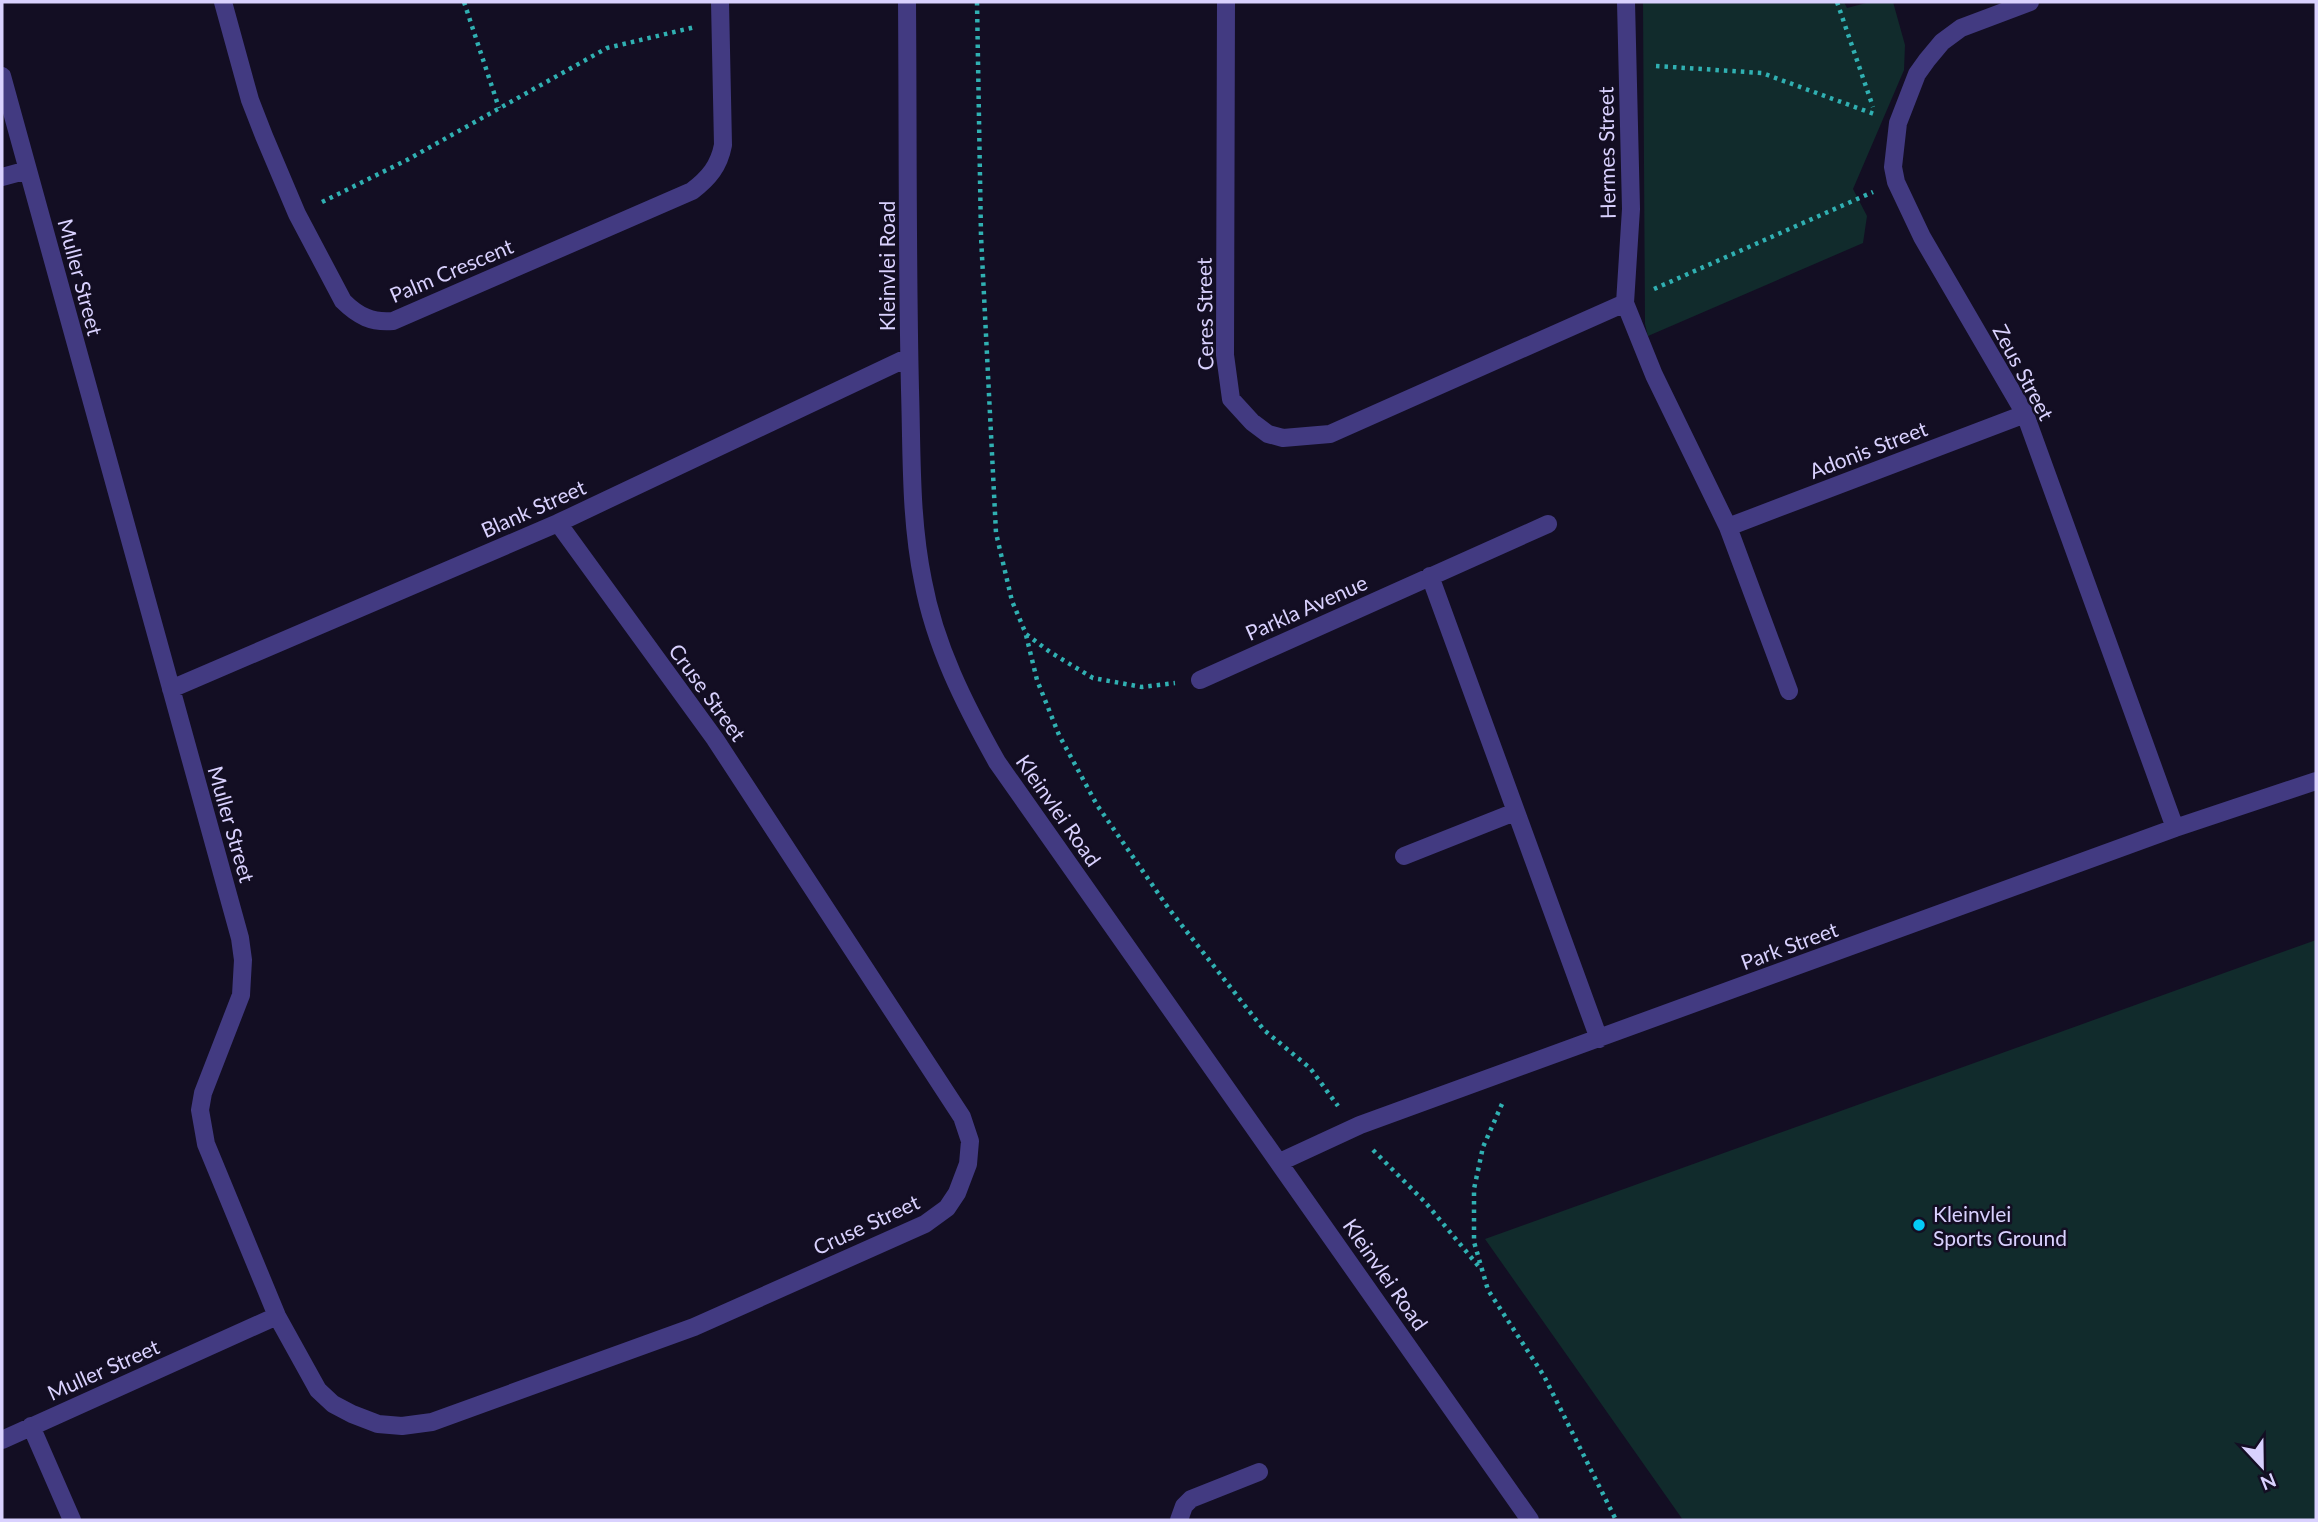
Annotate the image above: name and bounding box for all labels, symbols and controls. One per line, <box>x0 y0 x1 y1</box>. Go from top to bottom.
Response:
street label: Hermes Street <box>1592 86 1620 219</box>
street label: Kleinvlei Road <box>874 201 899 331</box>
street label: Muller Street <box>53 216 109 339</box>
street label: Palm Crescent <box>385 233 517 307</box>
street label: Ceres Street <box>1191 257 1217 371</box>
street label: Zeus Street <box>1988 320 2060 425</box>
street label: Adonis Street <box>1806 415 1931 483</box>
street label: Blank Street <box>477 474 590 542</box>
street label: Parkla Avenue <box>1241 569 1371 645</box>
street label: Cruse Street <box>664 638 752 746</box>
street label: Kleinvlei Road <box>1011 749 1107 871</box>
street label: Muller Street <box>203 763 261 886</box>
street label: Park Street <box>1737 916 1841 974</box>
street label: Cruse Street <box>809 1188 923 1259</box>
place label: Kleinvlei Sports Ground <box>1933 1201 2067 1250</box>
street label: Kleinvlei Road <box>1338 1213 1434 1335</box>
marker: Kleinvlei Sports Ground <box>1911 1217 1927 1233</box>
street label: Muller Street <box>43 1333 163 1405</box>
north arrow <box>2227 1431 2297 1501</box>
text: N <box>2257 1469 2280 1496</box>

